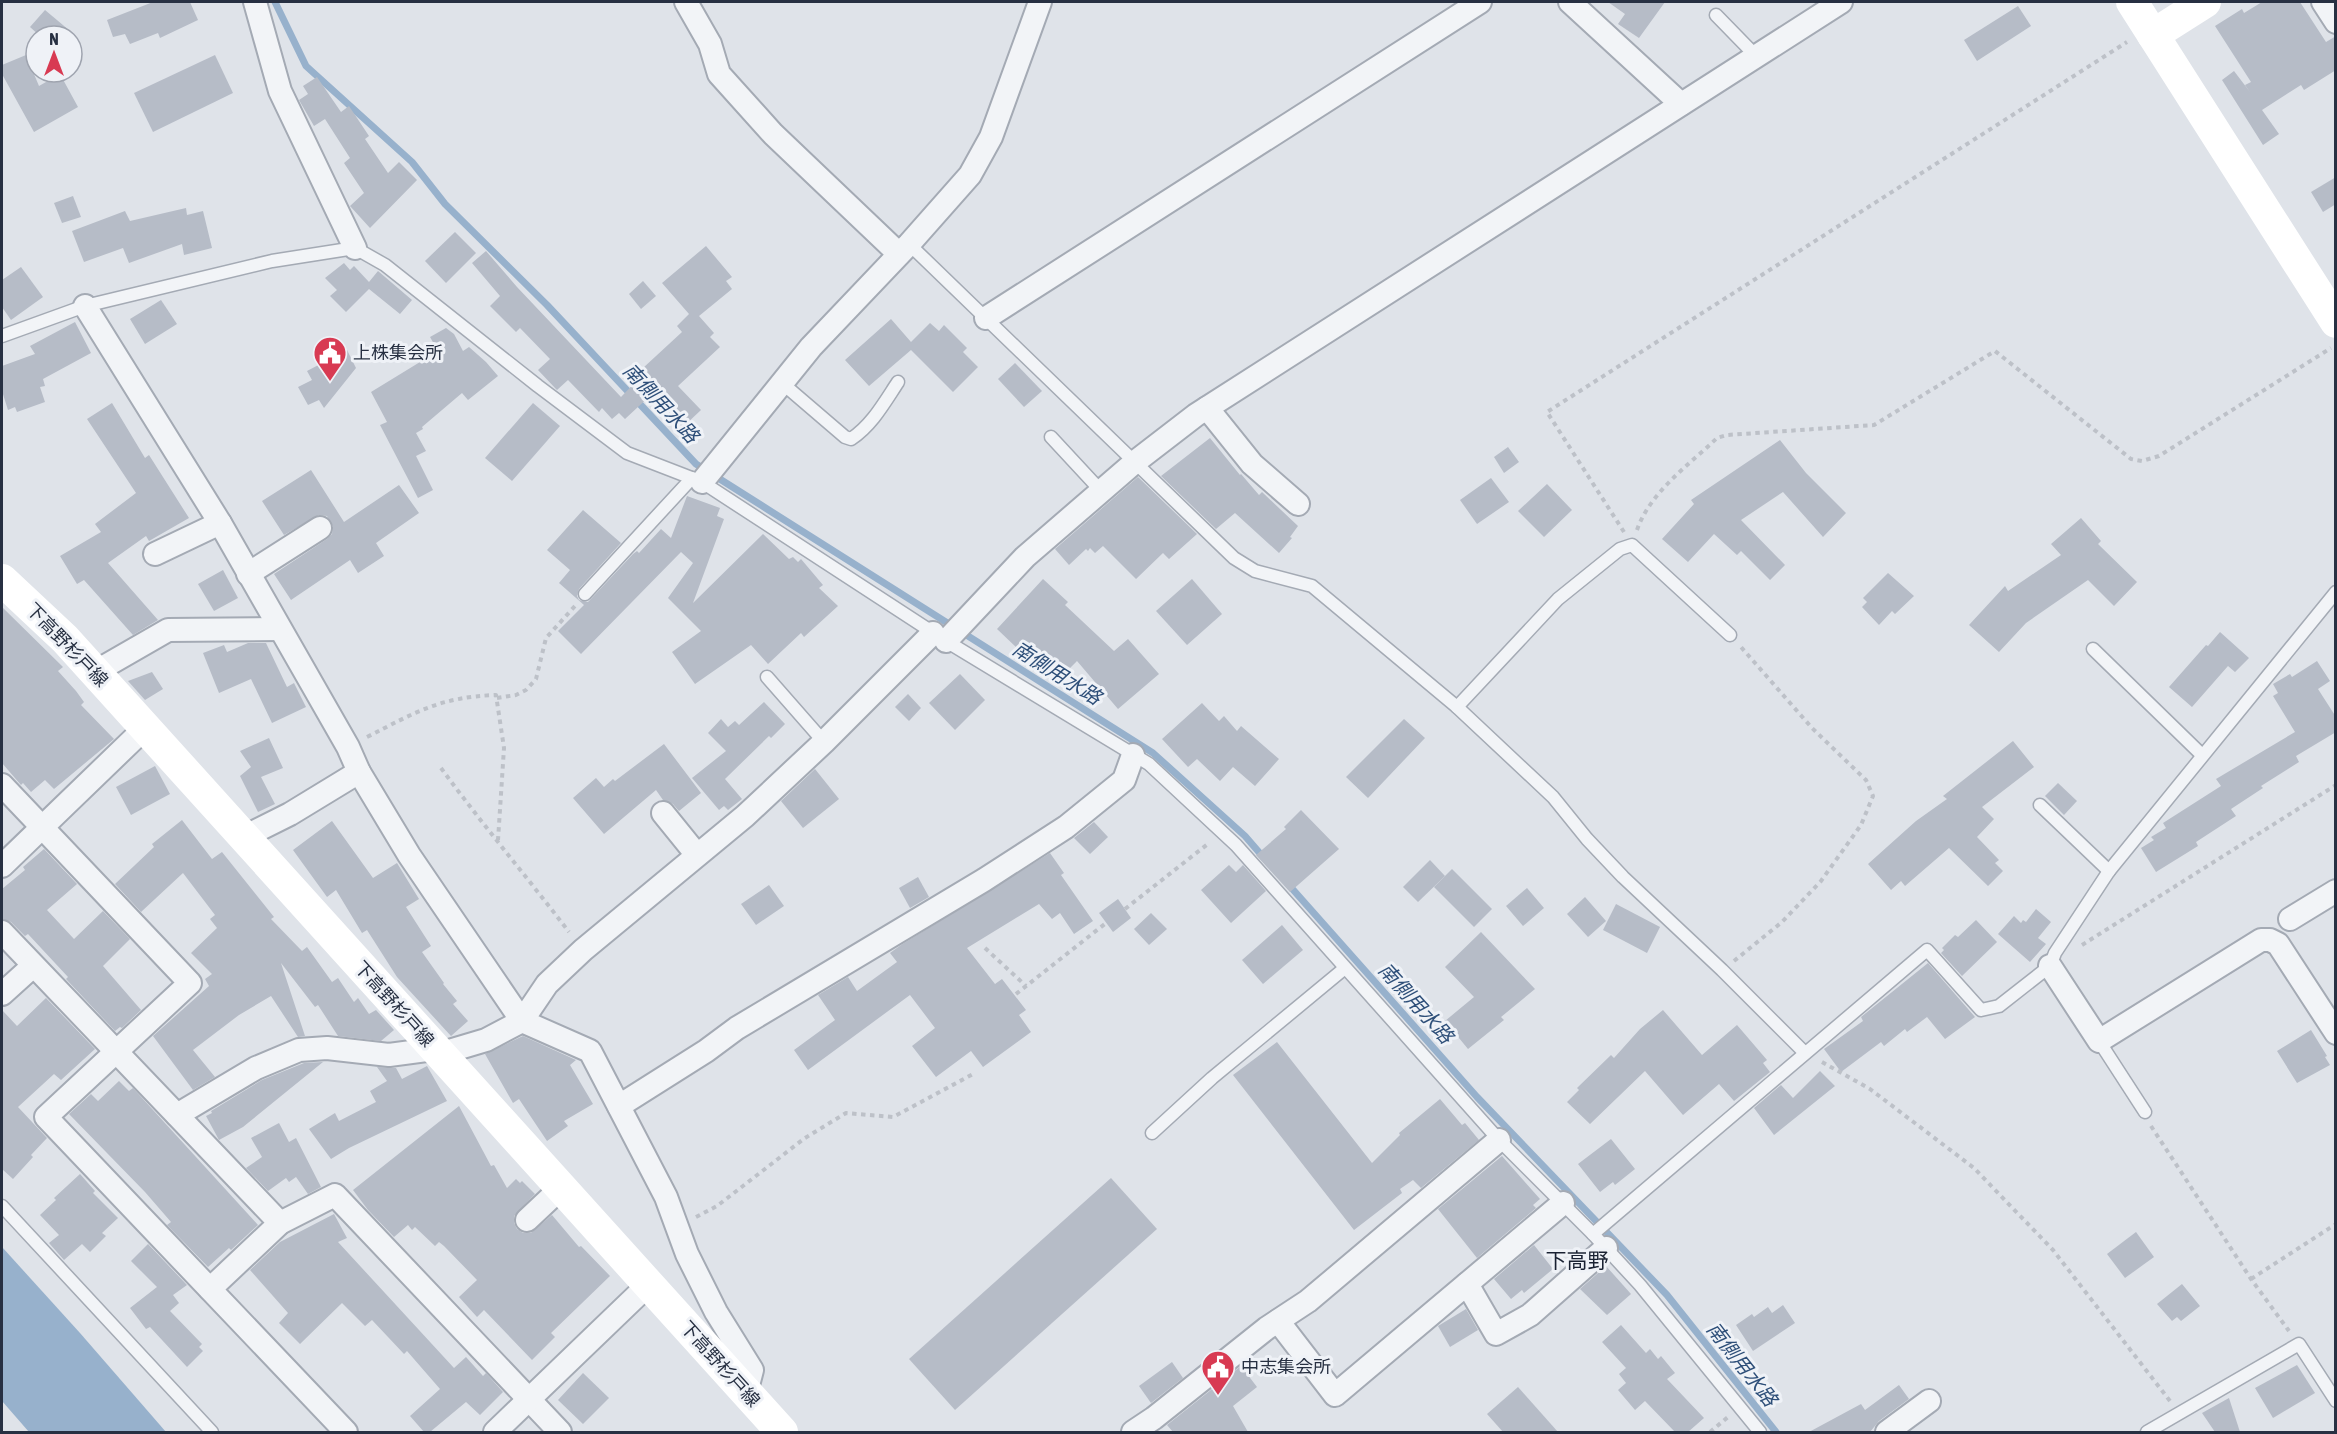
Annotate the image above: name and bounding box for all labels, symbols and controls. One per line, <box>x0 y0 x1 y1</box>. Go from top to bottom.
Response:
north arrow <box>24 24 84 84</box>
text: N <box>49 30 59 48</box>
public building icon: 上株集会所 <box>312 335 348 382</box>
place label: 上株集会所 <box>353 342 443 363</box>
water label: 南側用水路 <box>619 358 705 449</box>
street label: 下高野杉戸線 <box>22 599 112 691</box>
water label: 南側用水路 <box>1009 636 1107 710</box>
street label: 下高野杉戸線 <box>350 957 438 1051</box>
water label: 南側用水路 <box>1374 958 1460 1049</box>
district label: 下高野 <box>1546 1248 1609 1272</box>
street label: 下高野杉戸線 <box>676 1317 764 1411</box>
water label: 南側用水路 <box>1703 1317 1783 1412</box>
public building icon: 中志集会所 <box>1200 1349 1236 1396</box>
place label: 中志集会所 <box>1241 1356 1331 1377</box>

